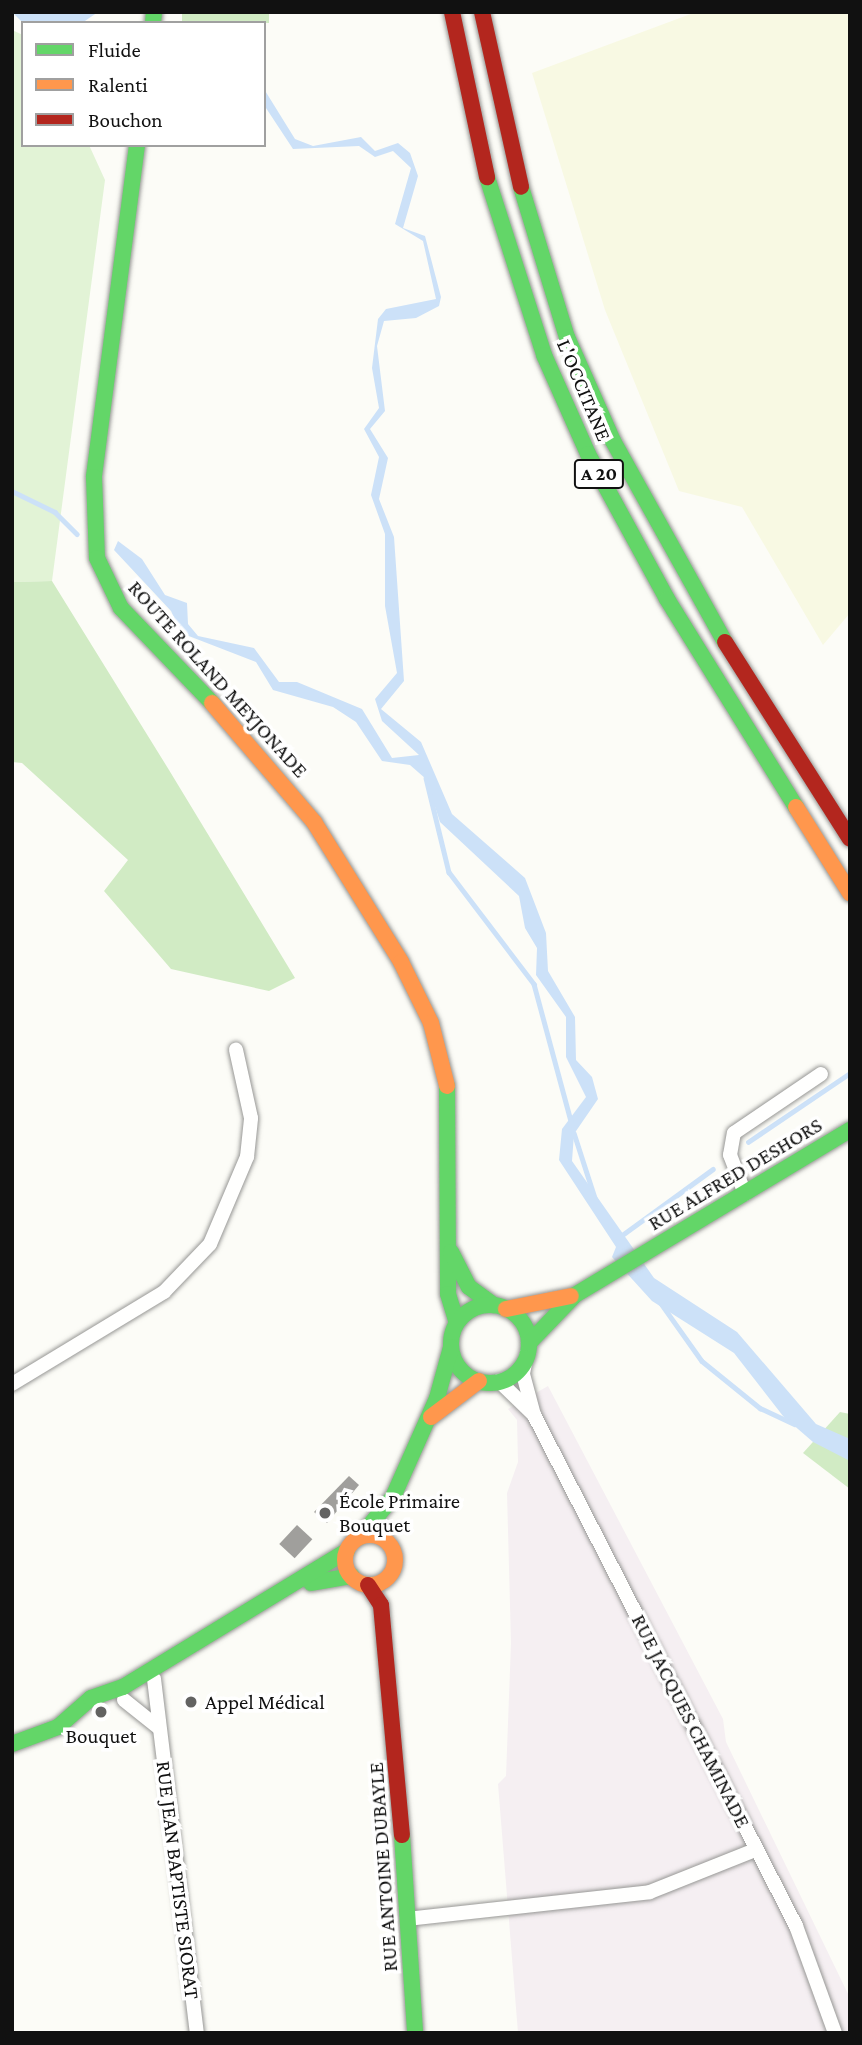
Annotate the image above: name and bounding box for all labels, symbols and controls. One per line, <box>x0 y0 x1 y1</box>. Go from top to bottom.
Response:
legend <box>21 21 266 147</box>
text: Fluide <box>88 38 141 62</box>
text: Ralenti <box>88 73 148 97</box>
text: Bouchon <box>88 108 163 132</box>
street label: L'OCCITANE <box>551 335 617 445</box>
road number: A 20 <box>573 458 625 489</box>
street label: ROUTE ROLAND MEYJONADE <box>123 575 313 783</box>
street label: RUE ALFRED DESHORS <box>644 1112 826 1236</box>
place label: École Primaire Bouquet <box>339 1488 460 1538</box>
marker: École Primaire Bouquet <box>317 1505 333 1521</box>
street label: RUE JACQUES CHAMINADE <box>626 1610 756 1832</box>
place label: Appel Médical <box>205 1689 325 1715</box>
marker: Appel Médical <box>183 1694 199 1710</box>
marker: Bouquet <box>93 1704 109 1720</box>
place label: Bouquet <box>65 1723 137 1749</box>
street label: RUE JEAN BAPTISTE SIORAT <box>151 1759 205 2001</box>
street label: RUE ANTOINE DUBAYLE <box>363 1761 403 1973</box>

